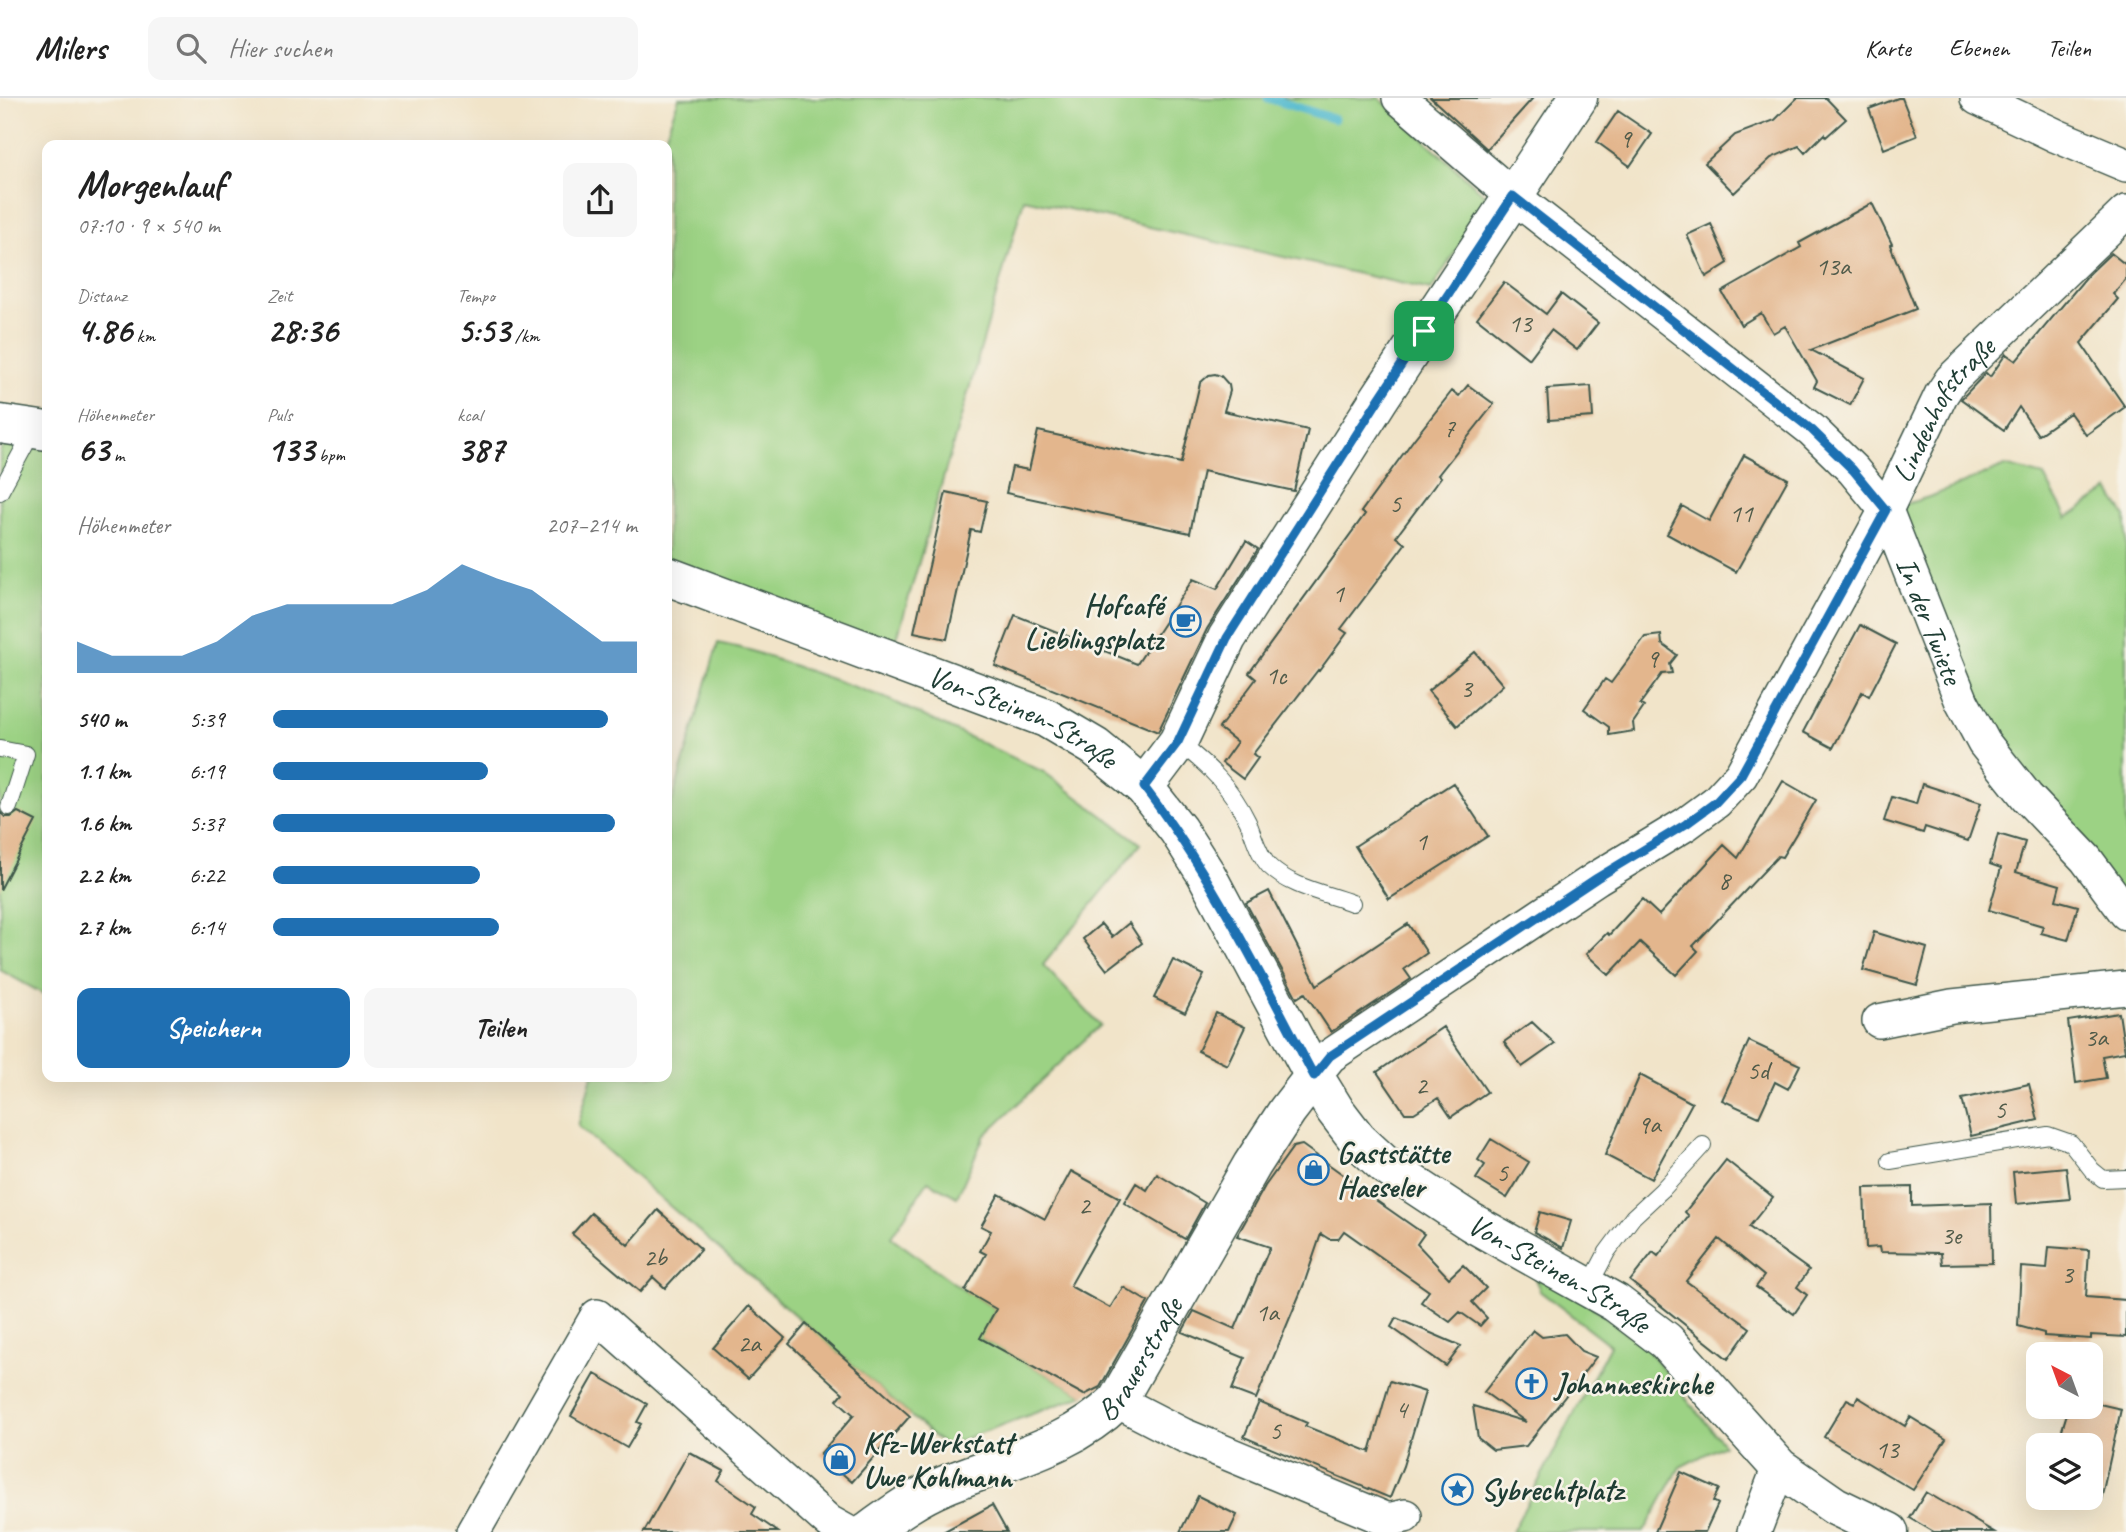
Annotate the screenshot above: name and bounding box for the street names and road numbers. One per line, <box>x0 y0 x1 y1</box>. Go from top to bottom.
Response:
street label: Lindenhofstraße <box>1883 327 2005 488</box>
street label: In der Twiete <box>1887 552 1973 692</box>
street label: Von-Steinen-Straße <box>923 657 1127 778</box>
street label: Von-Steinen-Straße <box>1461 1205 1660 1343</box>
street label: Brauerstraße <box>1089 1289 1192 1429</box>

